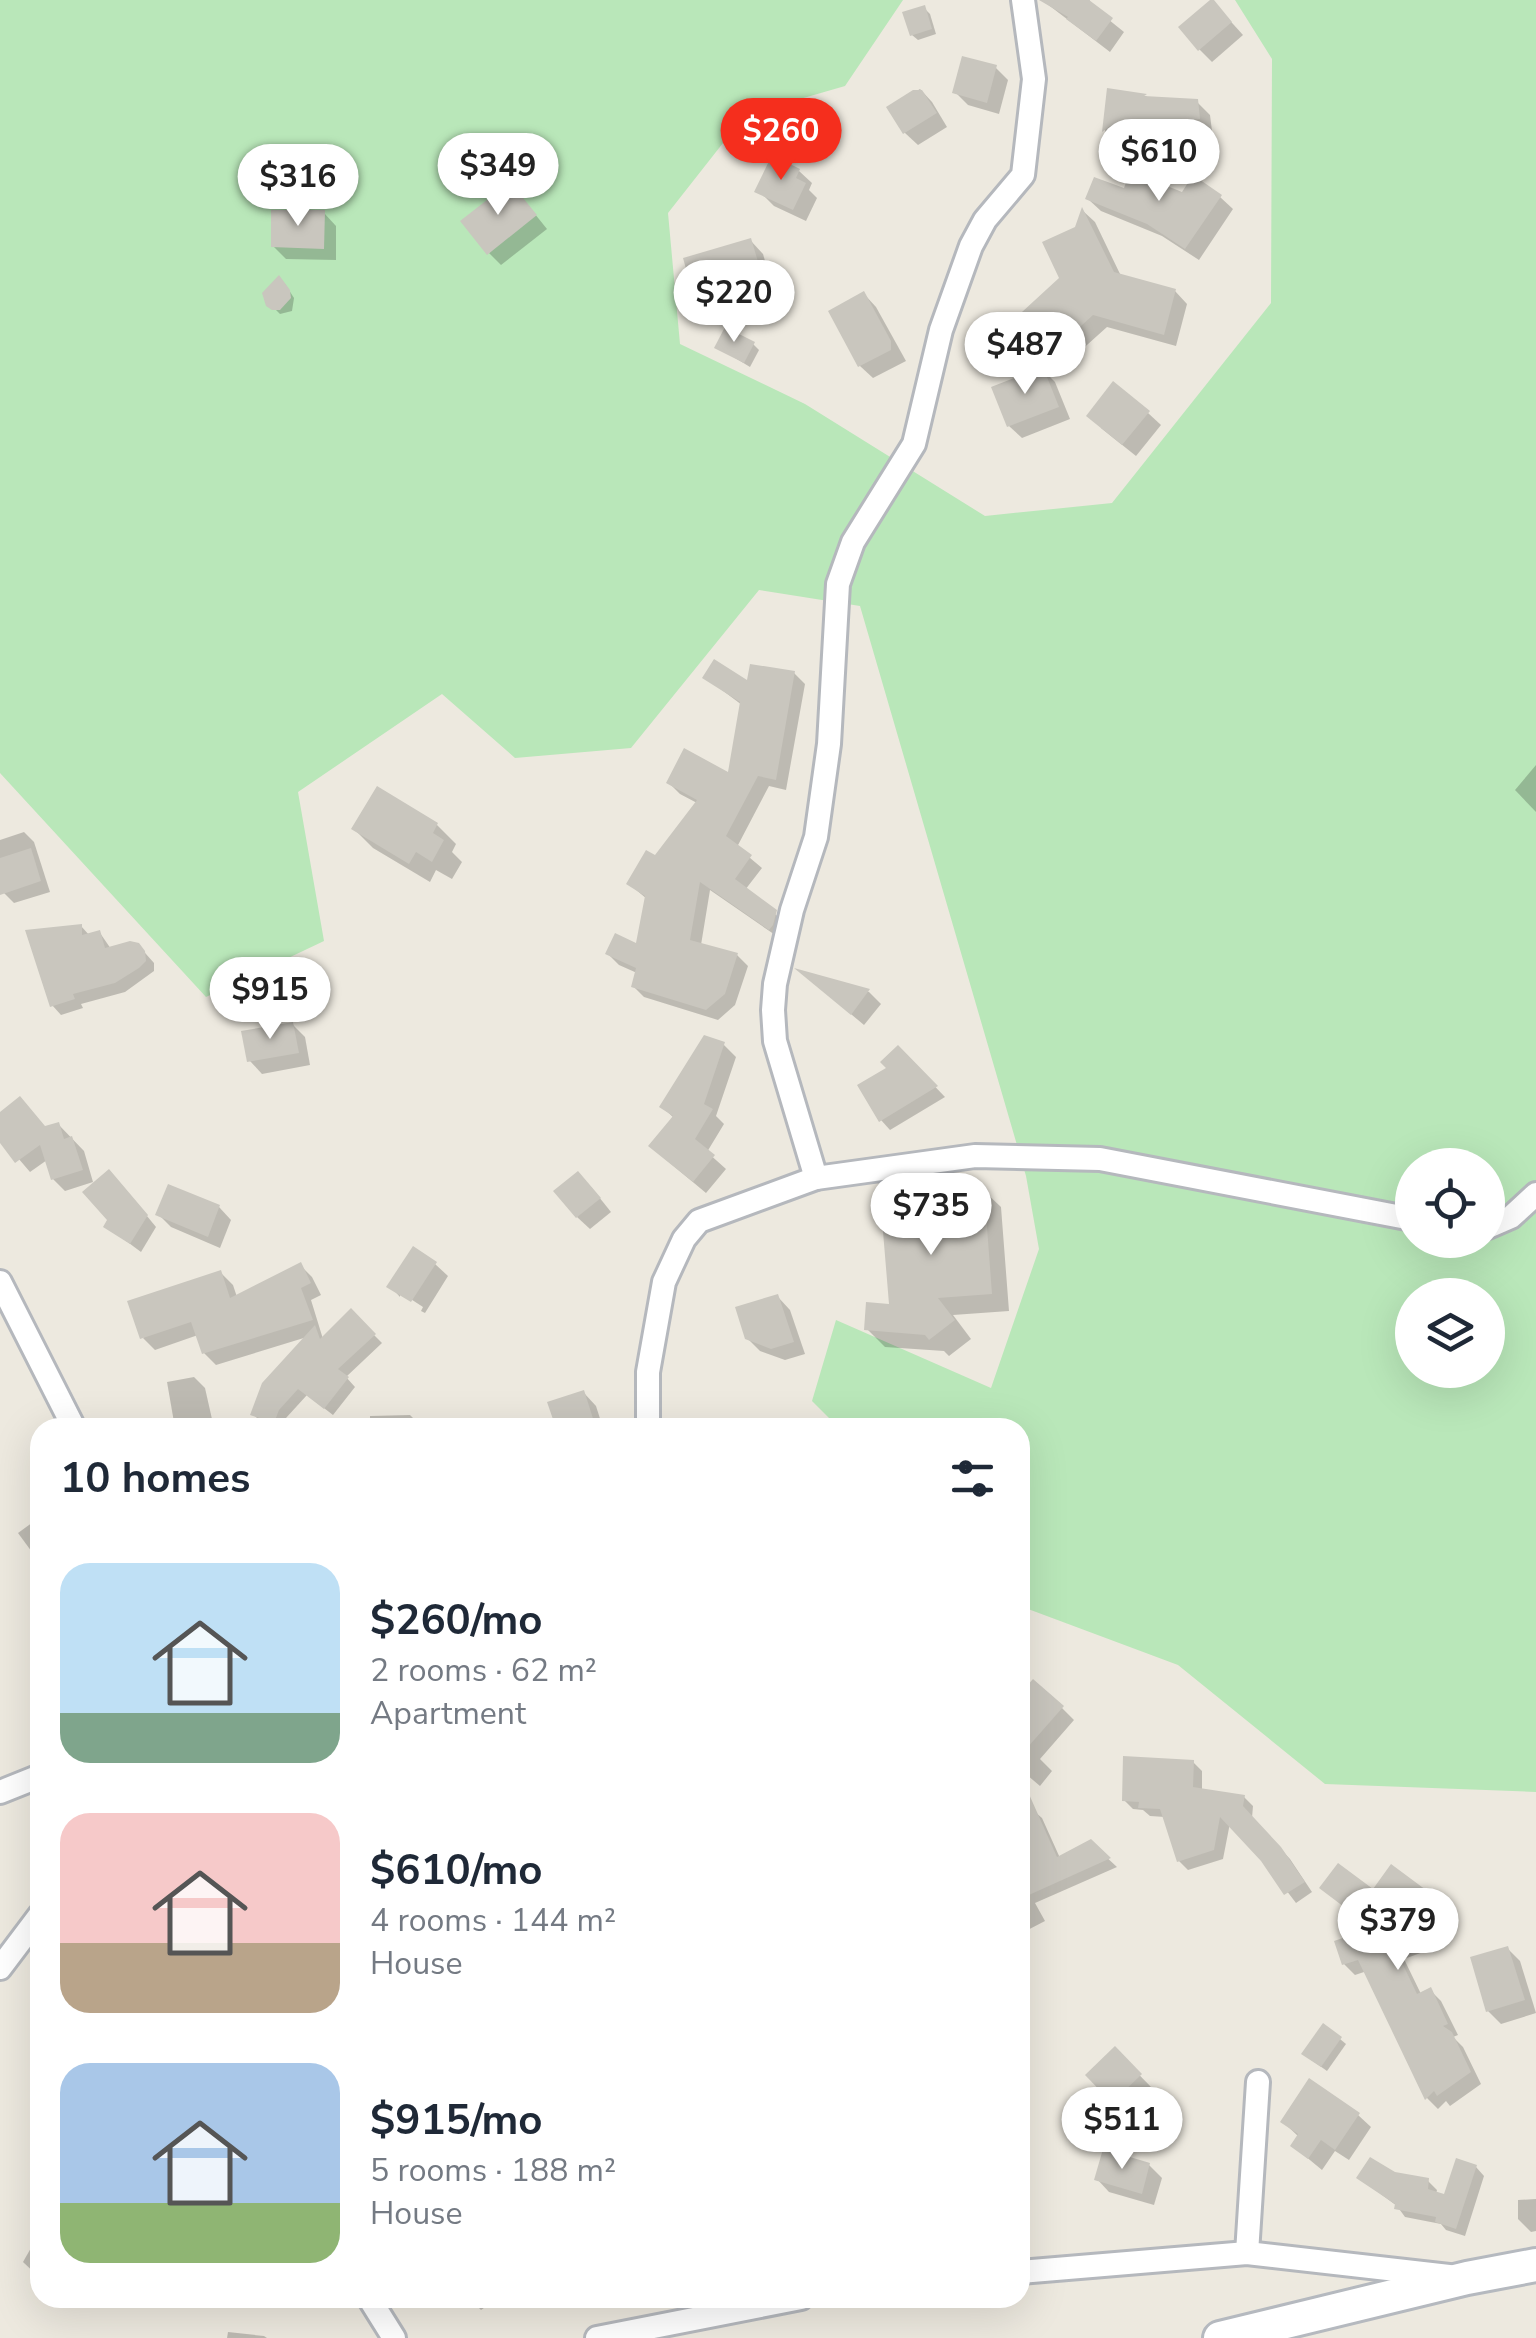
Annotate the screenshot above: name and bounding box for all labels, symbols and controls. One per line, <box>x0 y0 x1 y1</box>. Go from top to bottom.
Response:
pin: $260 <box>722 98 840 183</box>
text: $260 <box>743 109 819 152</box>
pin: $610 <box>1100 119 1218 204</box>
text: $610 <box>1121 130 1197 173</box>
pin: $349 <box>439 133 557 218</box>
pin: $316 <box>239 144 357 229</box>
text: $349 <box>460 144 536 187</box>
text: $316 <box>260 155 336 198</box>
pin: $220 <box>675 260 793 345</box>
text: $220 <box>696 271 772 314</box>
pin: $487 <box>966 312 1084 397</box>
text: $487 <box>987 323 1063 366</box>
pin: $915 <box>211 957 329 1042</box>
text: $915 <box>232 968 308 1011</box>
map controls <box>1395 1148 1505 1388</box>
button: locate <box>1395 1148 1505 1258</box>
pin: $735 <box>872 1173 990 1258</box>
text: $735 <box>893 1184 969 1227</box>
button: layers <box>1395 1278 1505 1388</box>
text: 10 homes <box>60 1450 251 1507</box>
icon: filters <box>945 1451 1000 1506</box>
text: $260/mo <box>370 1592 542 1649</box>
icon: home <box>140 1603 260 1723</box>
text: 2 rooms · 62 m² <box>370 1649 597 1692</box>
text: Apartment <box>370 1692 526 1735</box>
text: $610/mo <box>370 1842 542 1899</box>
icon: home <box>140 1853 260 1973</box>
pin: $379 <box>1339 1888 1457 1973</box>
text: 4 rooms · 144 m² <box>370 1899 616 1942</box>
text: $379 <box>1360 1899 1436 1942</box>
text: House <box>370 1942 463 1985</box>
pin: $511 <box>1063 2087 1181 2172</box>
text: $915/mo <box>370 2092 542 2149</box>
text: $511 <box>1084 2098 1160 2141</box>
icon: home <box>140 2103 260 2223</box>
text: 5 rooms · 188 m² <box>370 2149 616 2192</box>
text: House <box>370 2192 463 2235</box>

